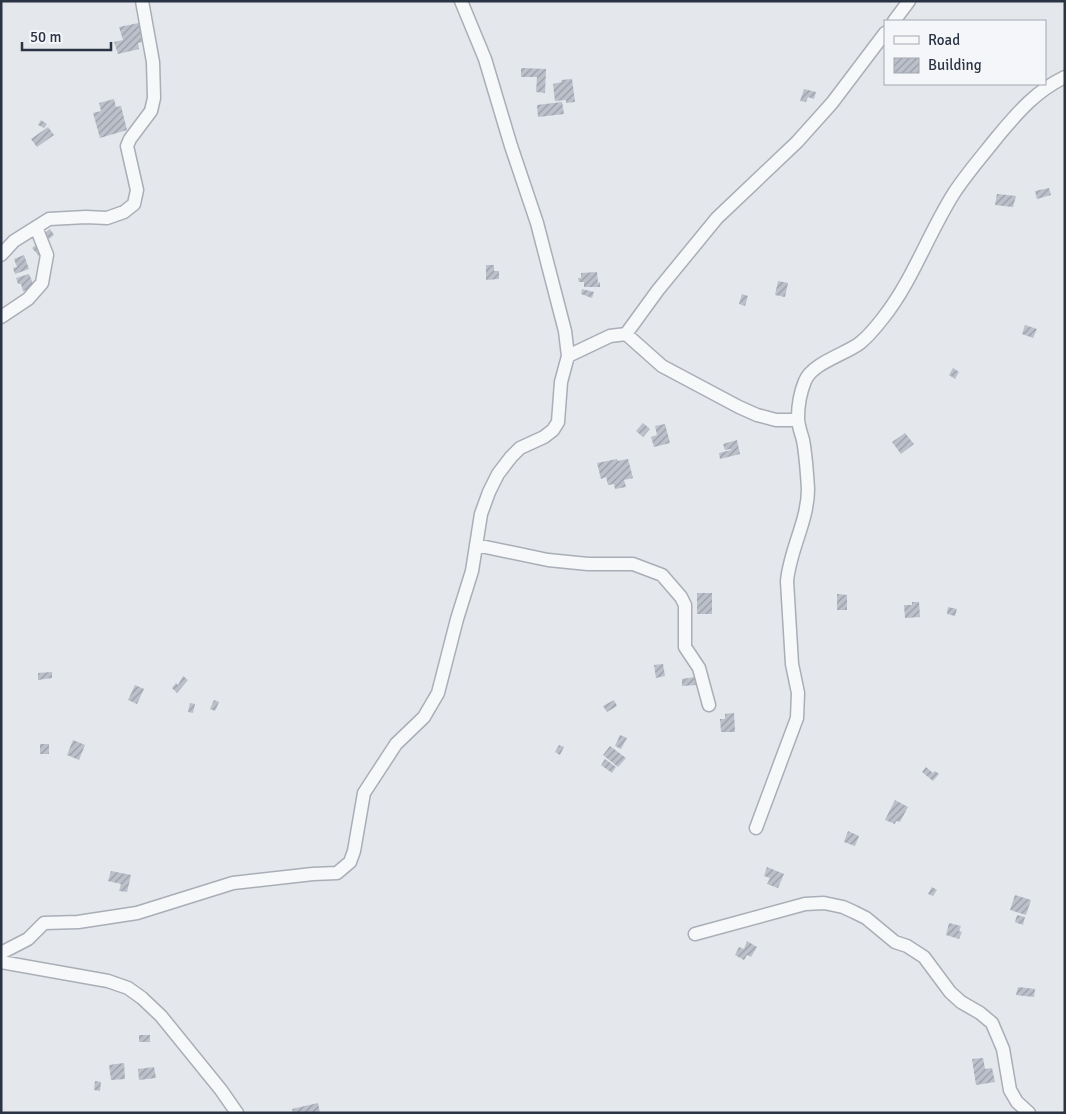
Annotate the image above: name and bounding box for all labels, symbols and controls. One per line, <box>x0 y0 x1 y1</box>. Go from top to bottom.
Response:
scale bar <box>22 20 111 52</box>
legend <box>884 20 1046 85</box>
text: 50 m <box>30 28 61 46</box>
text: Road <box>928 31 960 49</box>
text: Building <box>928 56 982 74</box>

